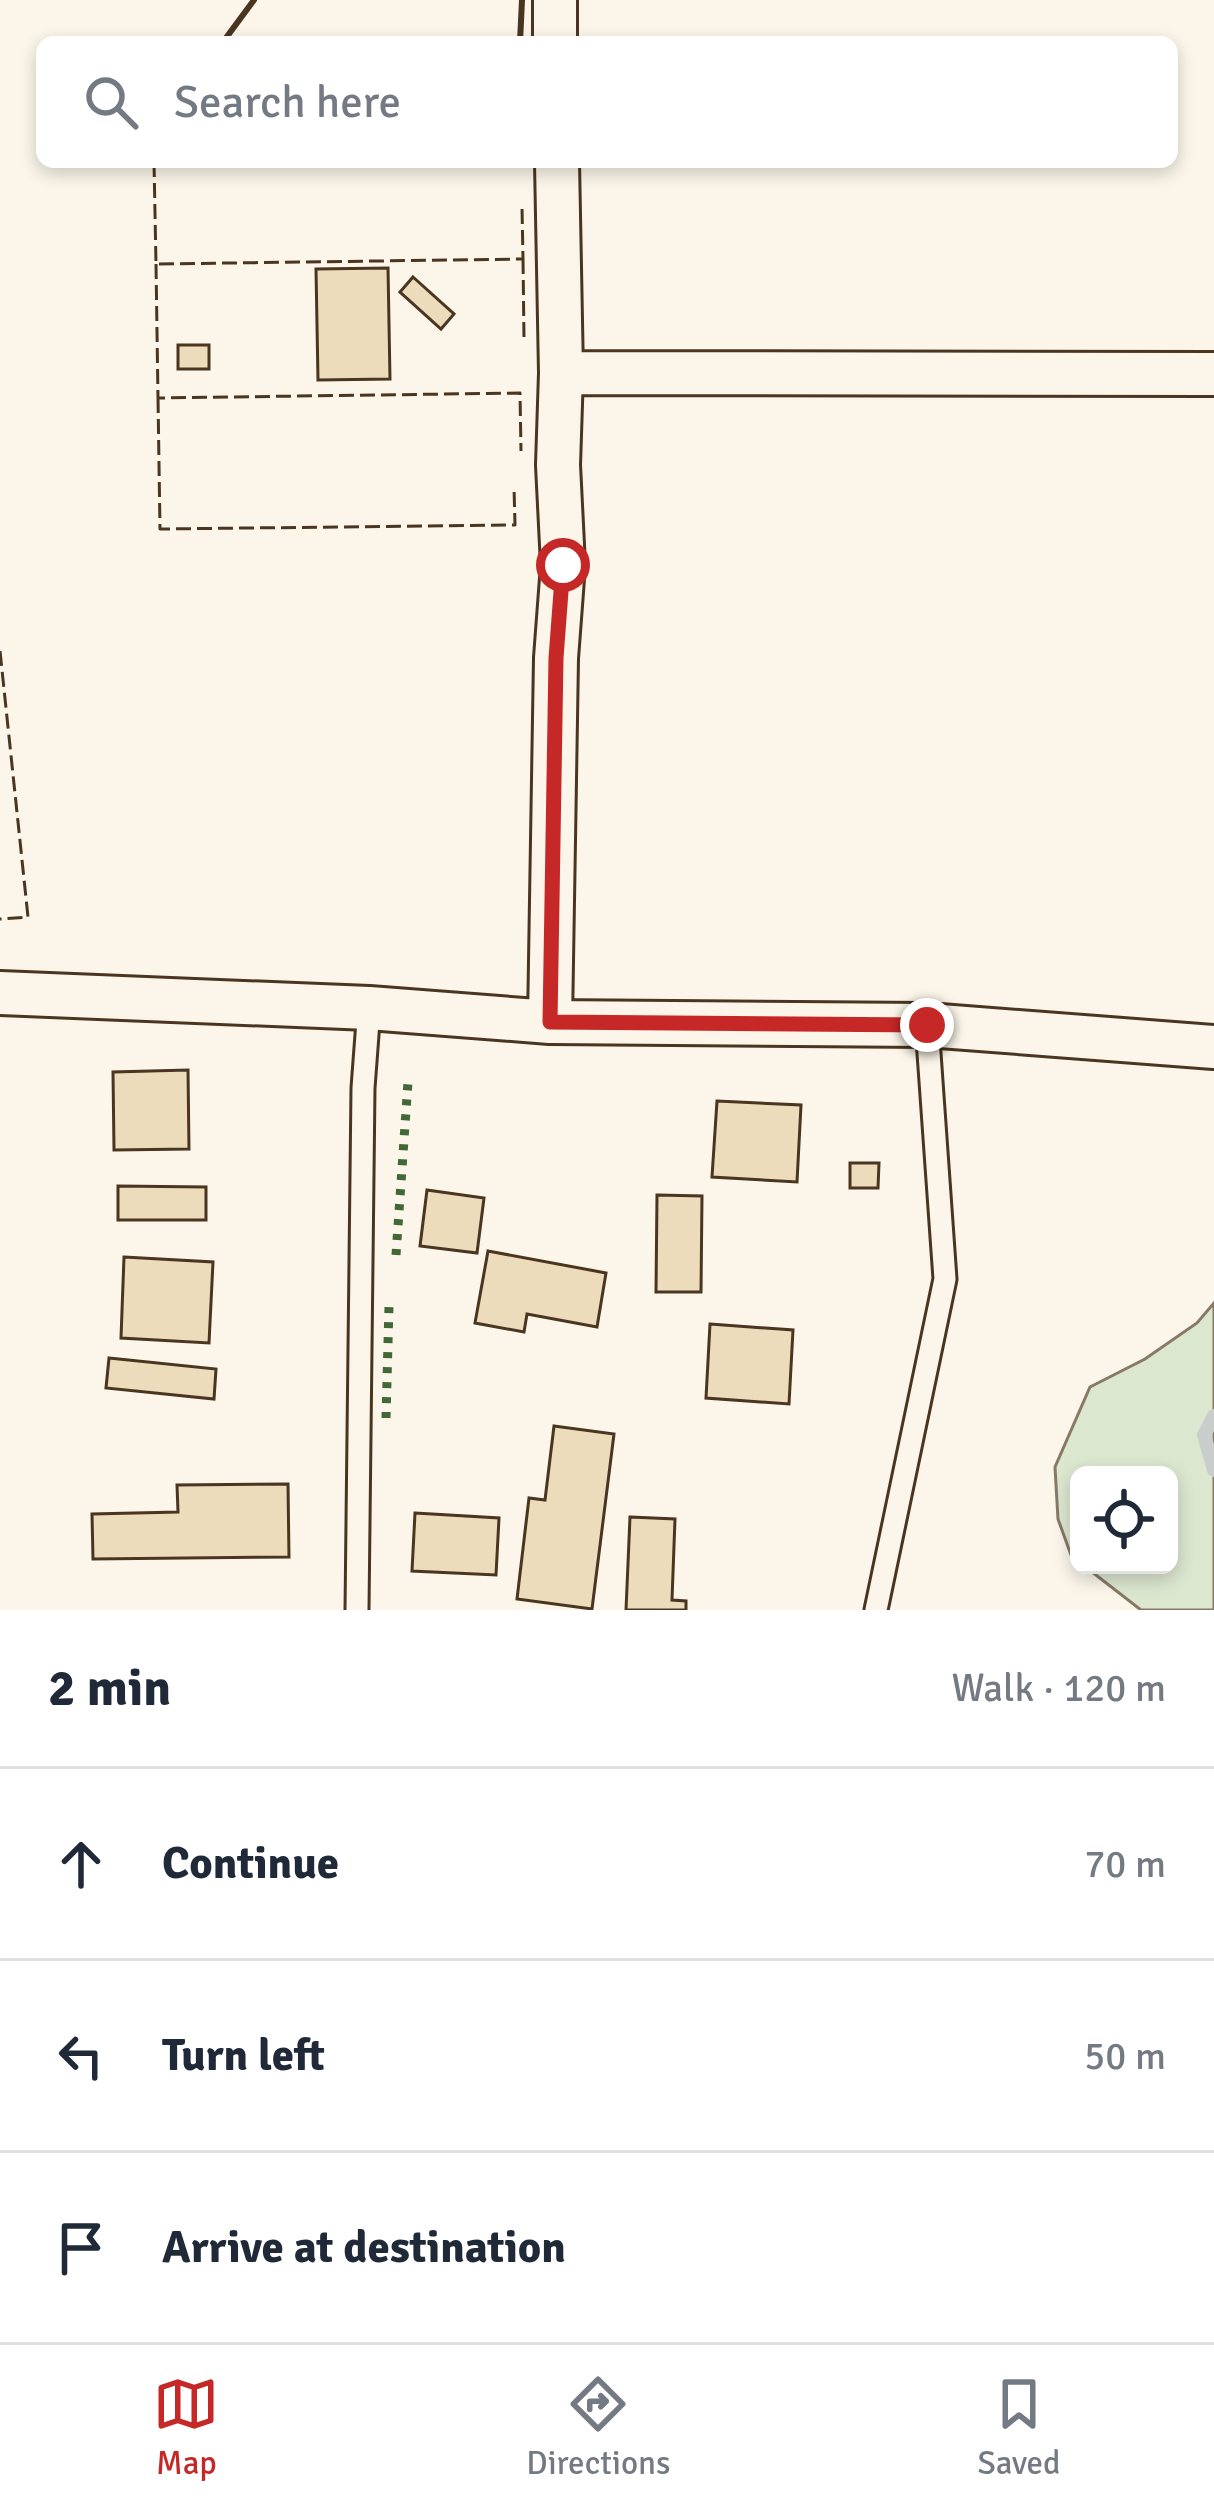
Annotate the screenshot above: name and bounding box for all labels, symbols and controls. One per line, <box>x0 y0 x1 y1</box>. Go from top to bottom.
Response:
search box <box>36 36 1178 168</box>
icon: search <box>78 69 144 135</box>
text: Search here <box>174 75 401 130</box>
route start <box>536 538 590 592</box>
route end <box>900 998 954 1052</box>
map controls <box>1070 1466 1178 1574</box>
button: locate <box>1070 1466 1178 1574</box>
text: 2 min <box>48 1657 171 1720</box>
text: Walk · 120 m <box>952 1664 1166 1712</box>
icon: ahead <box>48 1831 114 1897</box>
text: Continue <box>162 1836 339 1891</box>
text: 70 m <box>1084 1840 1166 1888</box>
icon: left <box>48 2023 114 2089</box>
text: Turn left <box>162 2028 325 2083</box>
text: 50 m <box>1084 2032 1166 2080</box>
icon: arrive <box>48 2215 114 2281</box>
text: Arrive at destination <box>162 2220 566 2275</box>
tab: Map <box>153 2371 219 2484</box>
tab: Directions <box>526 2371 671 2484</box>
tab: Saved <box>977 2371 1061 2484</box>

